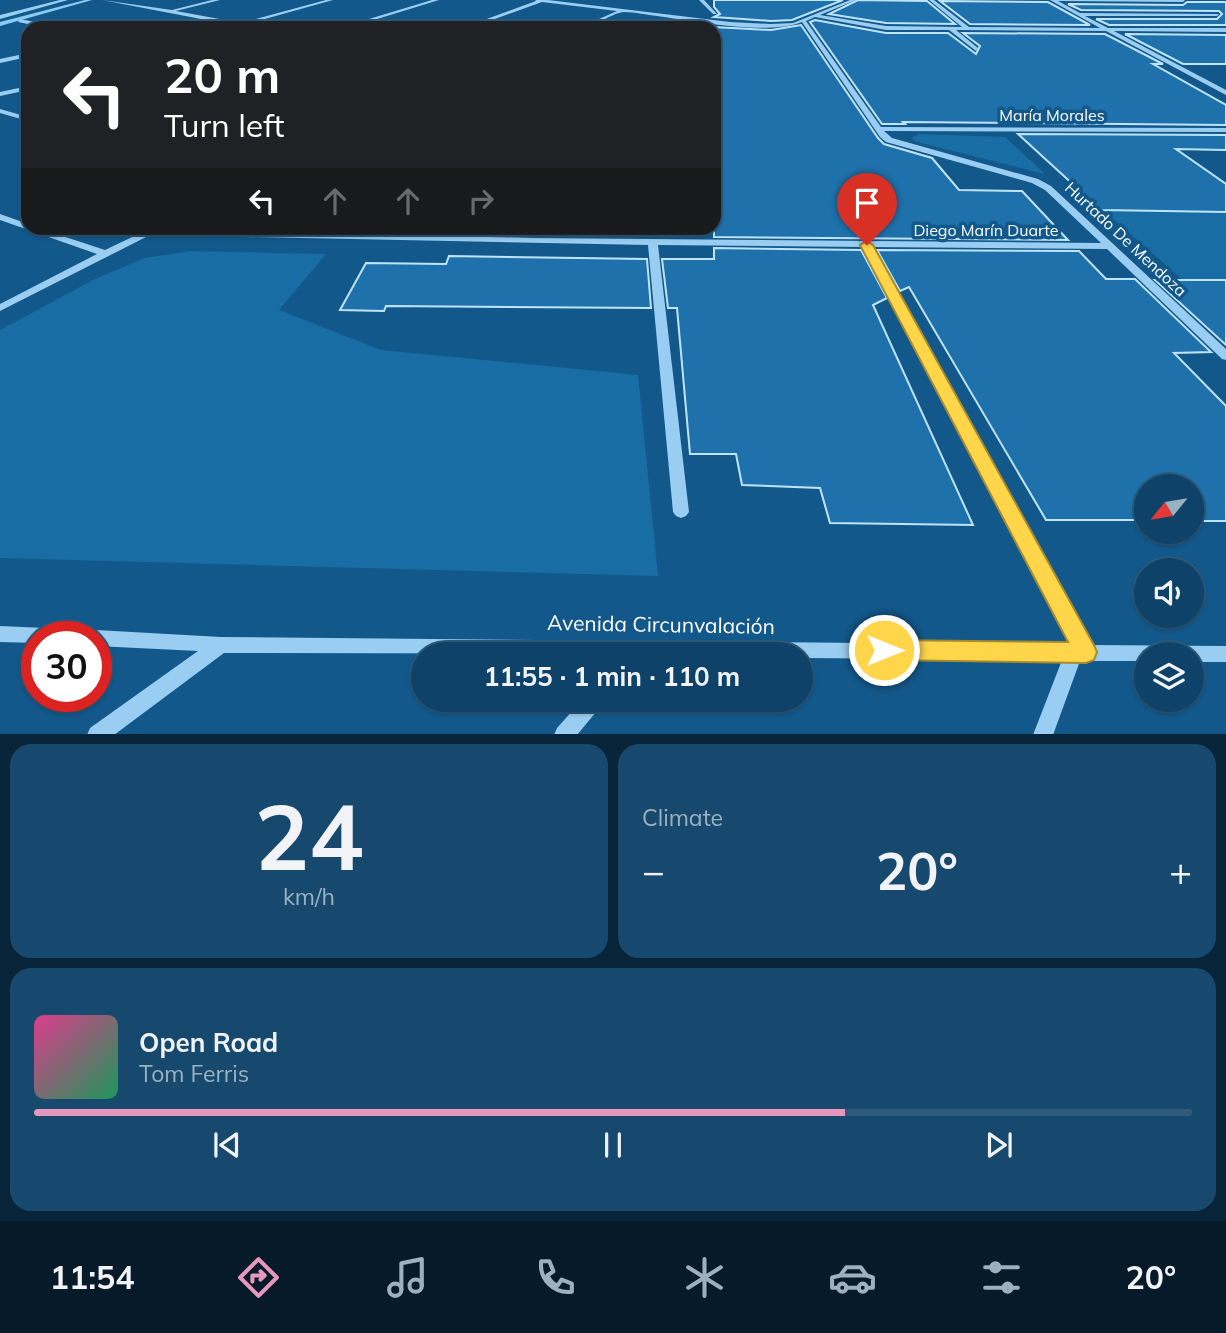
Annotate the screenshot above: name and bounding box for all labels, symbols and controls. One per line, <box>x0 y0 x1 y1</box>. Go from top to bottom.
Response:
text: 20 m <box>164 44 280 105</box>
icon: left <box>49 49 140 140</box>
text: Turn left <box>164 105 284 145</box>
street label: María Morales <box>999 105 1105 125</box>
pin <box>837 173 897 245</box>
street label: Hurtado De Mendoza <box>1061 177 1191 301</box>
icon: left <box>243 182 281 220</box>
icon: ahead <box>316 182 354 220</box>
icon: ahead <box>389 182 427 220</box>
icon: right <box>462 182 500 220</box>
icon: arrive <box>848 184 886 222</box>
street label: Diego Marín Duarte <box>913 220 1059 240</box>
north arrow <box>1134 474 1204 544</box>
map controls <box>1134 474 1204 712</box>
button: sound <box>1134 558 1204 628</box>
street label: Avenida Circunvalación <box>547 609 775 639</box>
position arrow <box>847 613 921 687</box>
speed limit sign: 30 <box>21 621 112 712</box>
button: layers <box>1134 642 1204 712</box>
text: 11:55 · 1 min · 110 m <box>484 660 740 693</box>
text: 24 <box>254 779 364 893</box>
text: Climate <box>642 803 723 832</box>
text: 20° <box>876 838 958 903</box>
text: − <box>642 847 665 895</box>
text: + <box>1169 847 1192 895</box>
text: km/h <box>283 882 335 911</box>
text: Open Road <box>139 1026 278 1059</box>
text: Tom Ferris <box>139 1059 249 1088</box>
icon: previous <box>208 1126 246 1164</box>
icon: pause <box>594 1126 632 1164</box>
icon: next <box>980 1126 1018 1164</box>
icon: directions <box>234 1253 283 1302</box>
icon: music <box>383 1253 432 1302</box>
icon: phone <box>531 1253 580 1302</box>
icon: climate <box>680 1253 729 1302</box>
icon: car <box>828 1253 877 1302</box>
icon: filters <box>977 1253 1026 1302</box>
text: 11:54 <box>50 1257 135 1297</box>
text: 20° <box>1126 1257 1176 1297</box>

